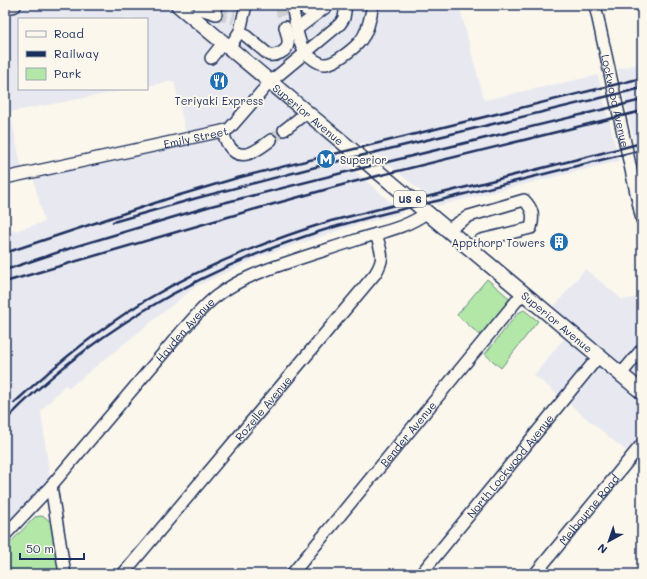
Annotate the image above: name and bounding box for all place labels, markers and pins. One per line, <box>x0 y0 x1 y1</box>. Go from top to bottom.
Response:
restaurant icon: Teriyaki Express <box>208 70 230 92</box>
place label: Teriyaki Express <box>175 93 263 108</box>
metro station icon: Superior <box>315 148 337 170</box>
place label: Superior <box>340 152 387 167</box>
building icon: Appthorp Towers <box>548 231 570 253</box>
place label: Appthorp Towers <box>452 235 545 250</box>

